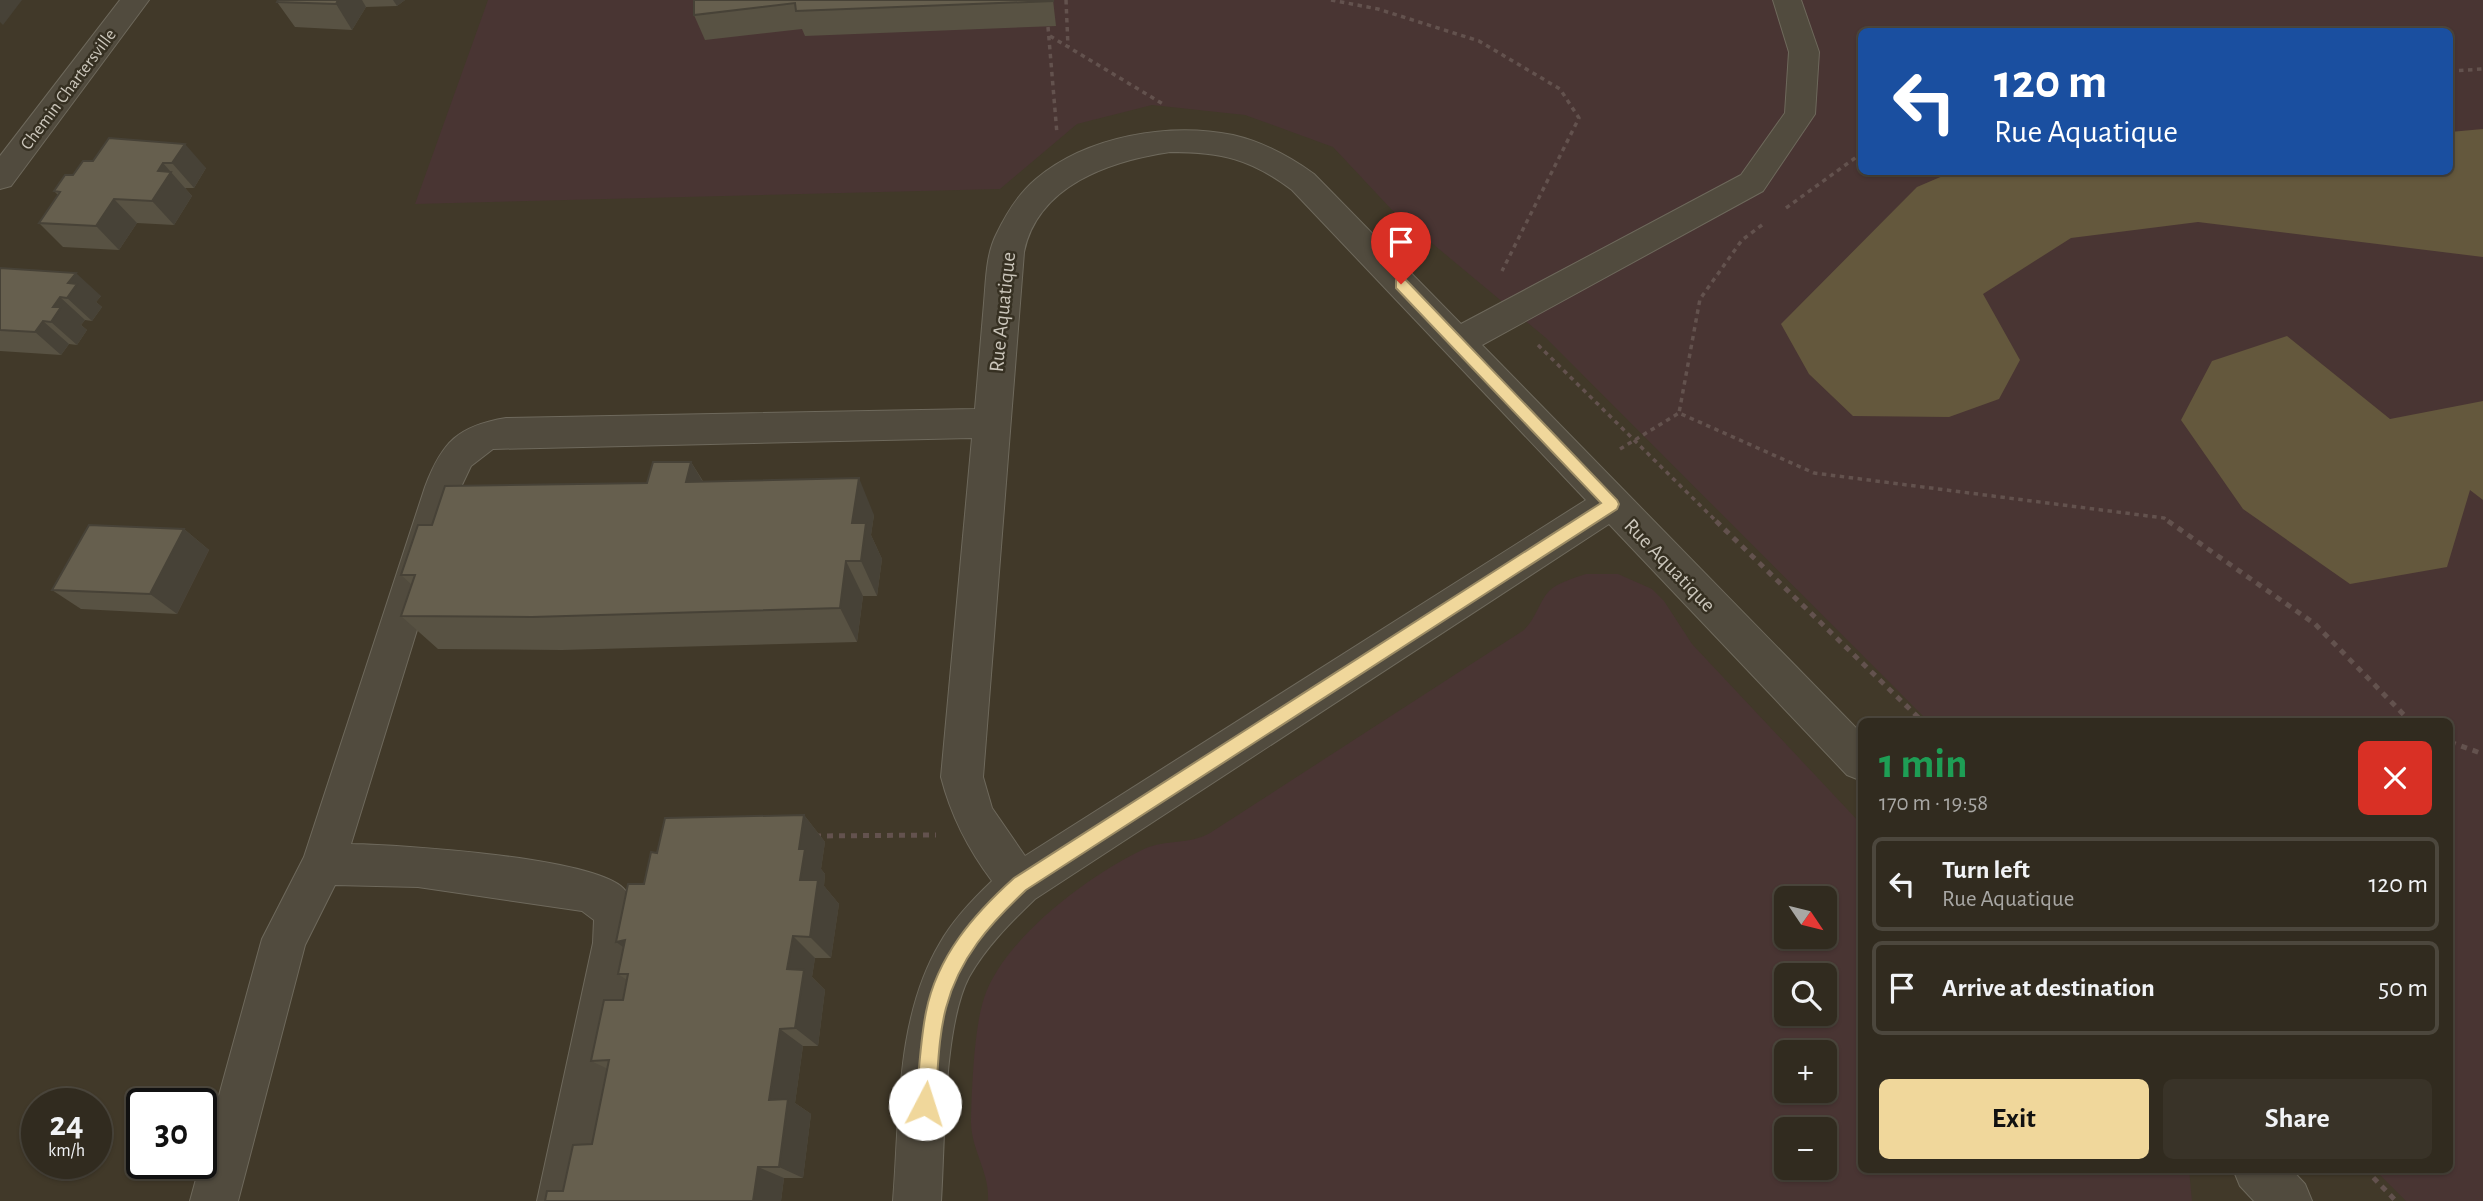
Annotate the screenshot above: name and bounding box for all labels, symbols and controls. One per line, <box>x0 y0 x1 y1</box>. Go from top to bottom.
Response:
street label: Chemin Chartersville <box>18 26 120 153</box>
icon: left <box>1879 56 1970 147</box>
text: 120 m <box>1994 58 2107 107</box>
text: Rue Aquatique <box>1994 116 2178 148</box>
pin <box>1371 212 1431 284</box>
icon: arrive <box>1382 223 1420 261</box>
street label: Rue Aquatique <box>986 251 1019 373</box>
street label: Rue Aquatique <box>1620 515 1719 616</box>
button: close <box>2358 741 2432 815</box>
text: 1 min <box>1879 743 1968 785</box>
text: 170 m · 19:58 <box>1879 792 1988 815</box>
text: Turn left <box>1942 857 2030 883</box>
icon: left <box>1883 865 1921 903</box>
text: 120 m <box>2368 871 2428 897</box>
north arrow <box>1774 886 1838 948</box>
map controls <box>1774 886 1837 1180</box>
text: Rue Aquatique <box>1942 888 2074 911</box>
button: search <box>1774 963 1837 1026</box>
icon: arrive <box>1883 969 1921 1007</box>
text: Arrive at destination <box>1942 975 2155 1001</box>
text: 50 m <box>2378 975 2428 1001</box>
button: + <box>1774 1040 1837 1103</box>
position arrow <box>888 1067 962 1141</box>
button: Exit <box>1879 1079 2149 1159</box>
button: Share <box>2163 1079 2432 1159</box>
speed limit sign: 30 <box>126 1088 217 1179</box>
text: 24 <box>49 1107 84 1142</box>
button: − <box>1774 1117 1837 1180</box>
text: km/h <box>48 1142 85 1160</box>

